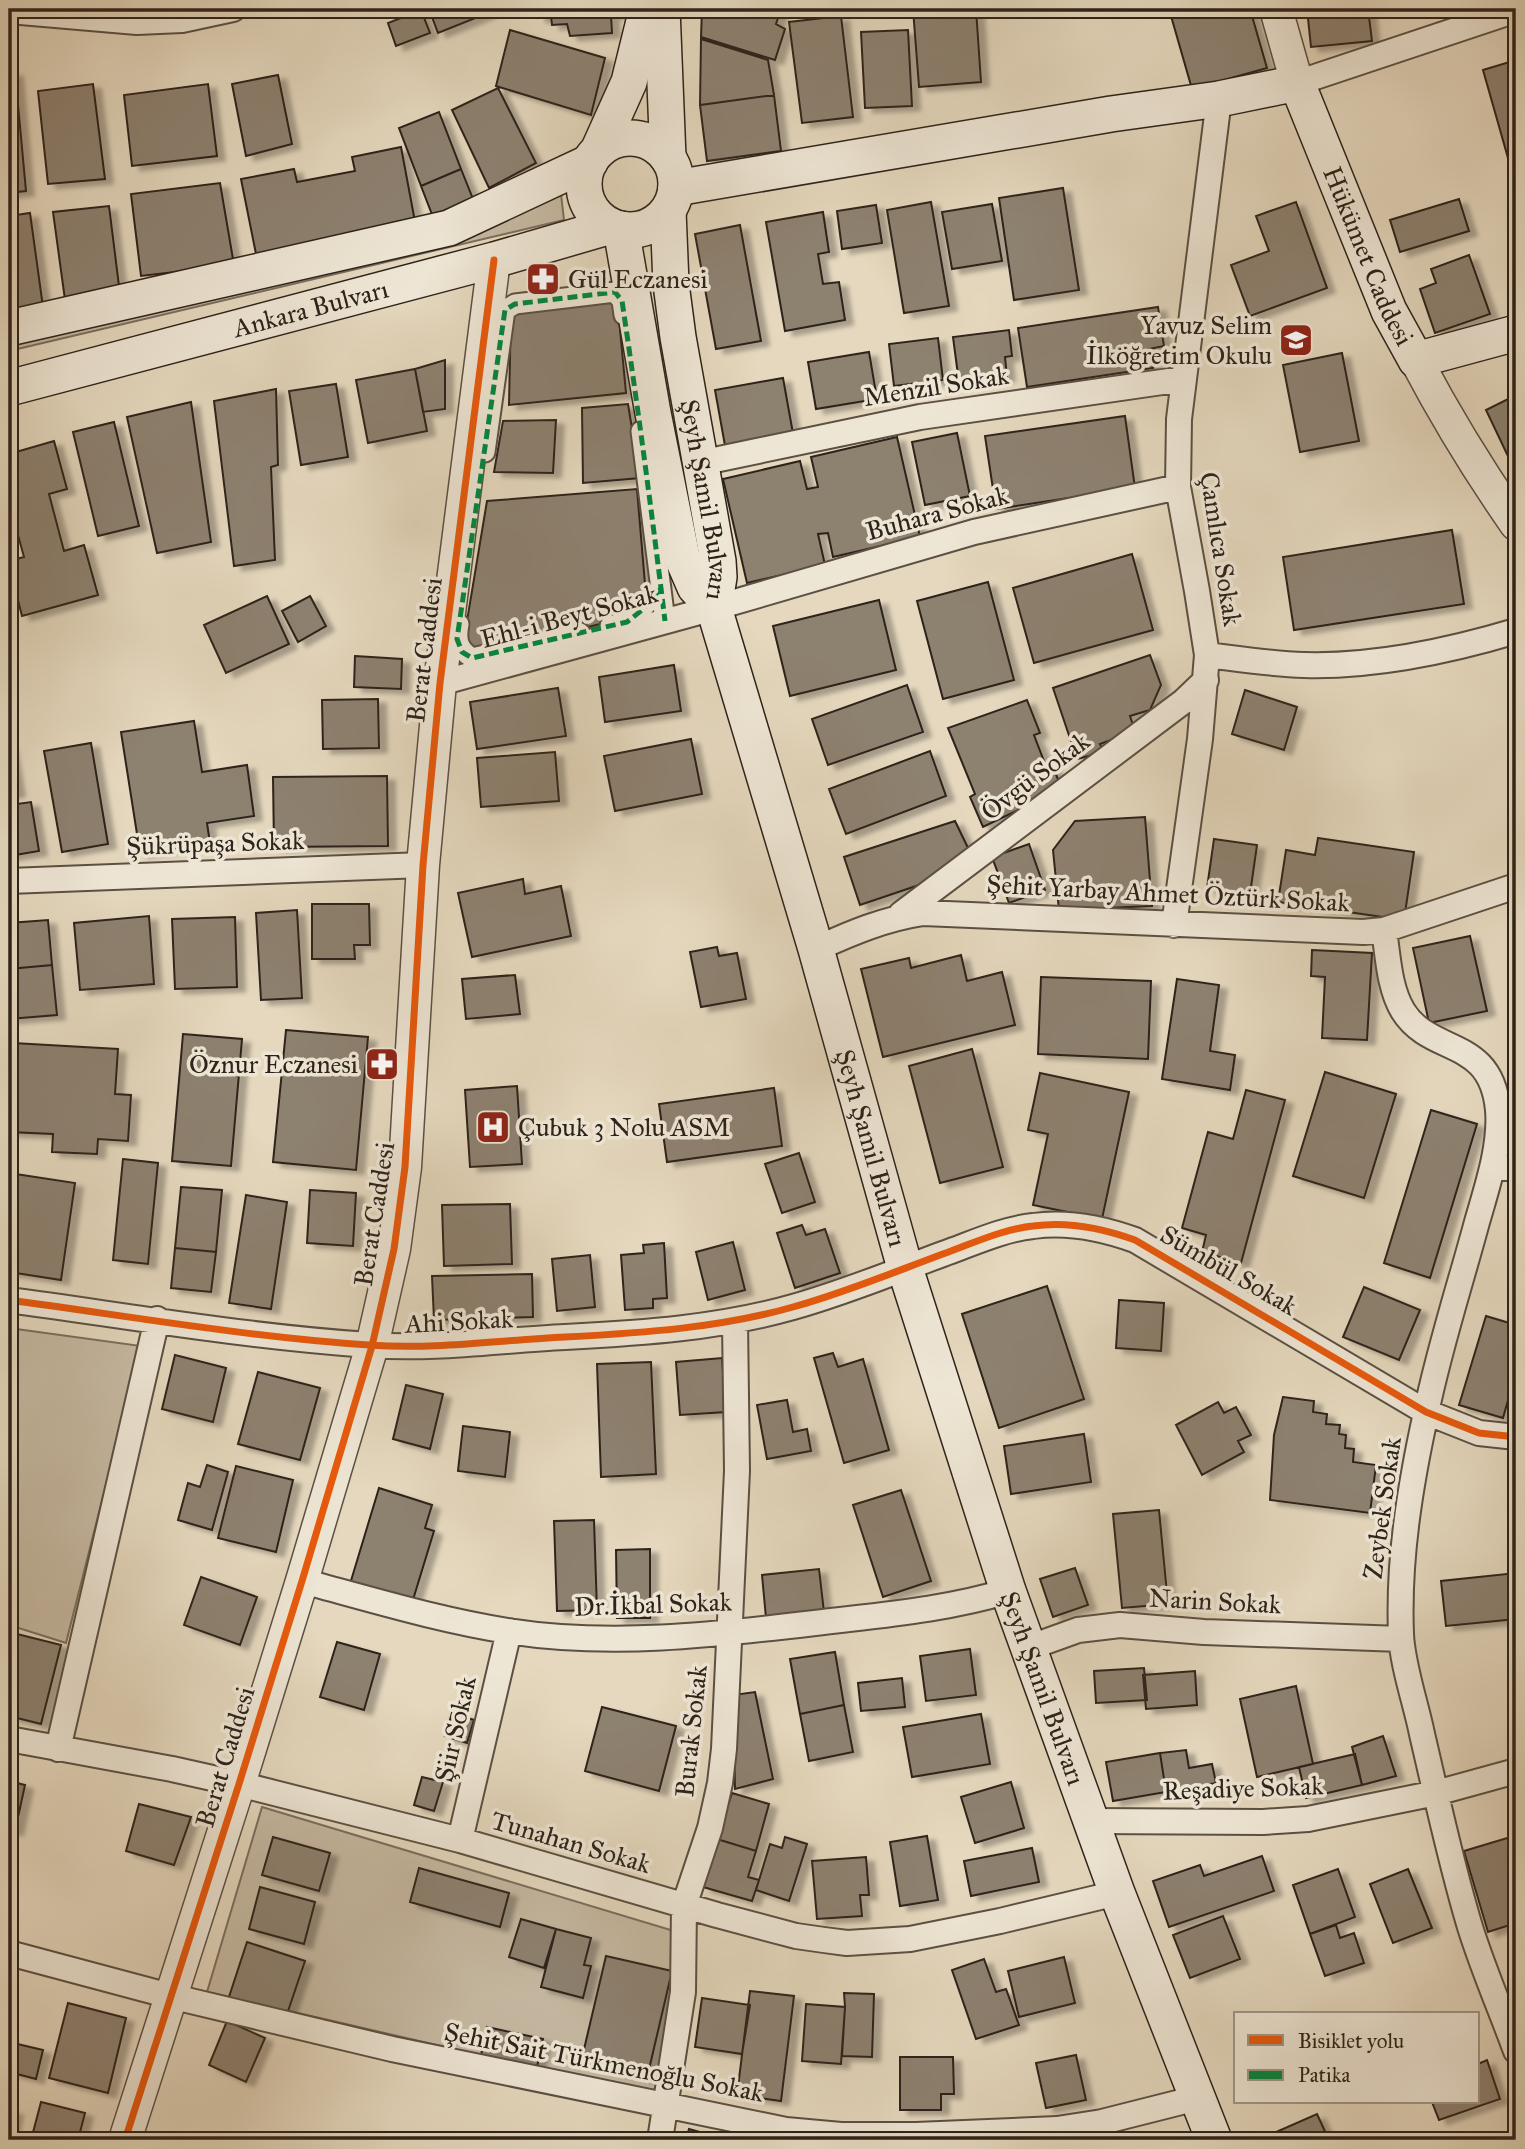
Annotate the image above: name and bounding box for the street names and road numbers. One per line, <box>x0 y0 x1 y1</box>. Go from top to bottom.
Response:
street label: Hükümet Caddesi <box>1316 162 1421 351</box>
street label: Ankara Bulvarı <box>229 273 392 344</box>
street label: Menzil Sokak <box>861 359 1012 413</box>
street label: Şeyh Şamil Bulvarı <box>673 397 735 603</box>
street label: Çamlıca Sokak <box>1193 470 1249 629</box>
street label: Buhara Sokak <box>862 478 1013 547</box>
street label: Berat Caddesi <box>399 576 449 724</box>
street label: Ehl-i Beyt Sokak <box>477 577 662 655</box>
street label: Övgü Sokak <box>974 724 1096 827</box>
street label: Şükrüpaşa Sokak <box>126 824 305 862</box>
street label: Şehit Yarbay Ahmet Öztürk Sokak <box>986 868 1351 919</box>
street label: Şeyh Şamil Bulvarı <box>829 1046 914 1250</box>
street label: Berat Caddesi <box>347 1139 401 1289</box>
street label: Sümbül Sokak <box>1155 1218 1304 1323</box>
street label: Ahi Sokak <box>403 1302 515 1340</box>
street label: Zeybek Sokak <box>1356 1434 1408 1581</box>
street label: Narin Sokak <box>1148 1582 1283 1620</box>
street label: Dr.İkbal Sokak <box>574 1585 733 1623</box>
street label: Şeyh Şamil Bulvarı <box>994 1587 1093 1789</box>
street label: Burak Sokak <box>668 1662 714 1799</box>
street label: Şiir Sokak <box>427 1672 483 1785</box>
street label: Berat Caddesi <box>188 1683 262 1831</box>
street label: Reşadiye Sokak <box>1162 1769 1325 1807</box>
street label: Tunahan Sokak <box>487 1804 655 1880</box>
street label: Şehit Sait Türkmenoğlu Sokak <box>442 2015 767 2109</box>

